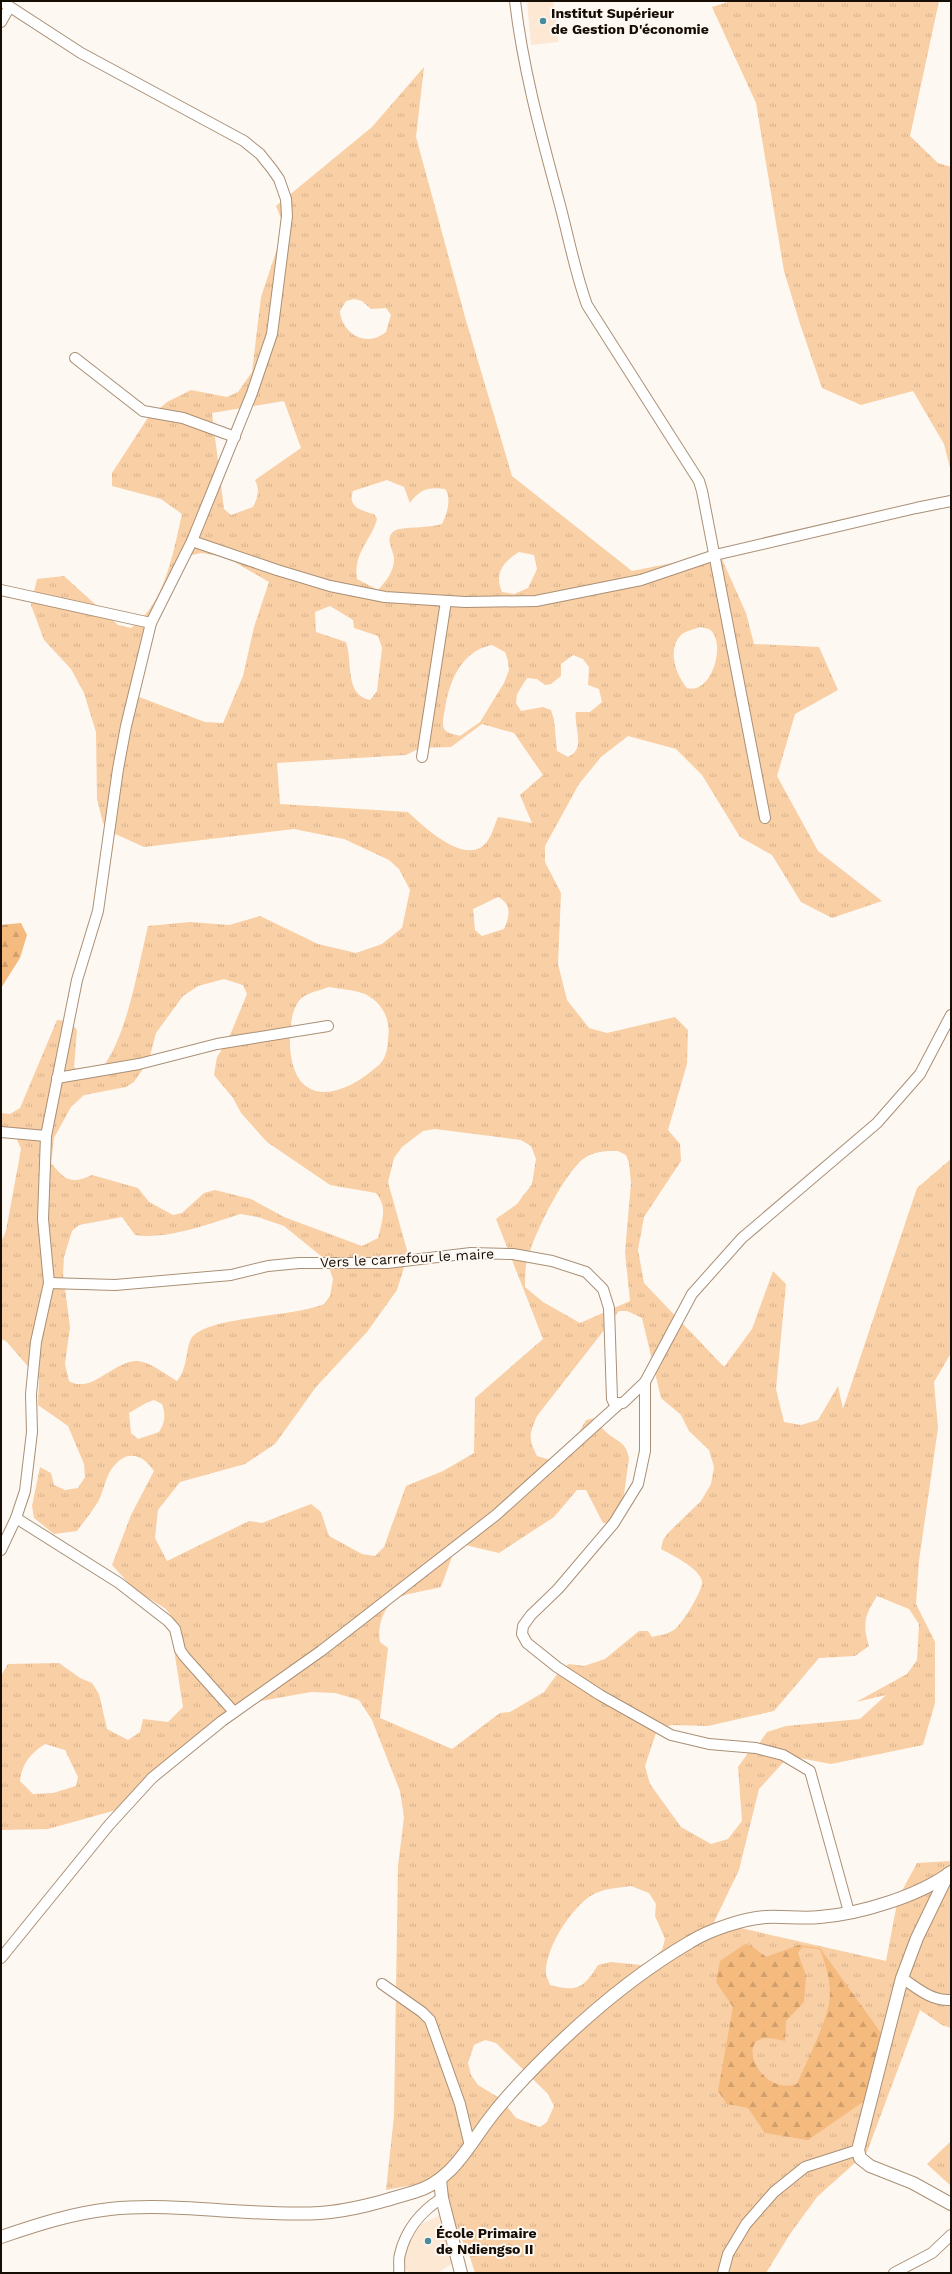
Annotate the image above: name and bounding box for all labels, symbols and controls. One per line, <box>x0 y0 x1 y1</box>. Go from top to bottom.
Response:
place label: Institut Supérieur de Gestion D'économie <box>551 5 709 37</box>
marker: Institut Supérieur de Gestion D'économie <box>538 16 548 26</box>
street label: Vers le carrefour le maire <box>320 1245 494 1271</box>
place label: École Primaire de Ndiengso II <box>436 2225 537 2257</box>
marker: École Primaire de Ndiengso II <box>423 2236 433 2246</box>

